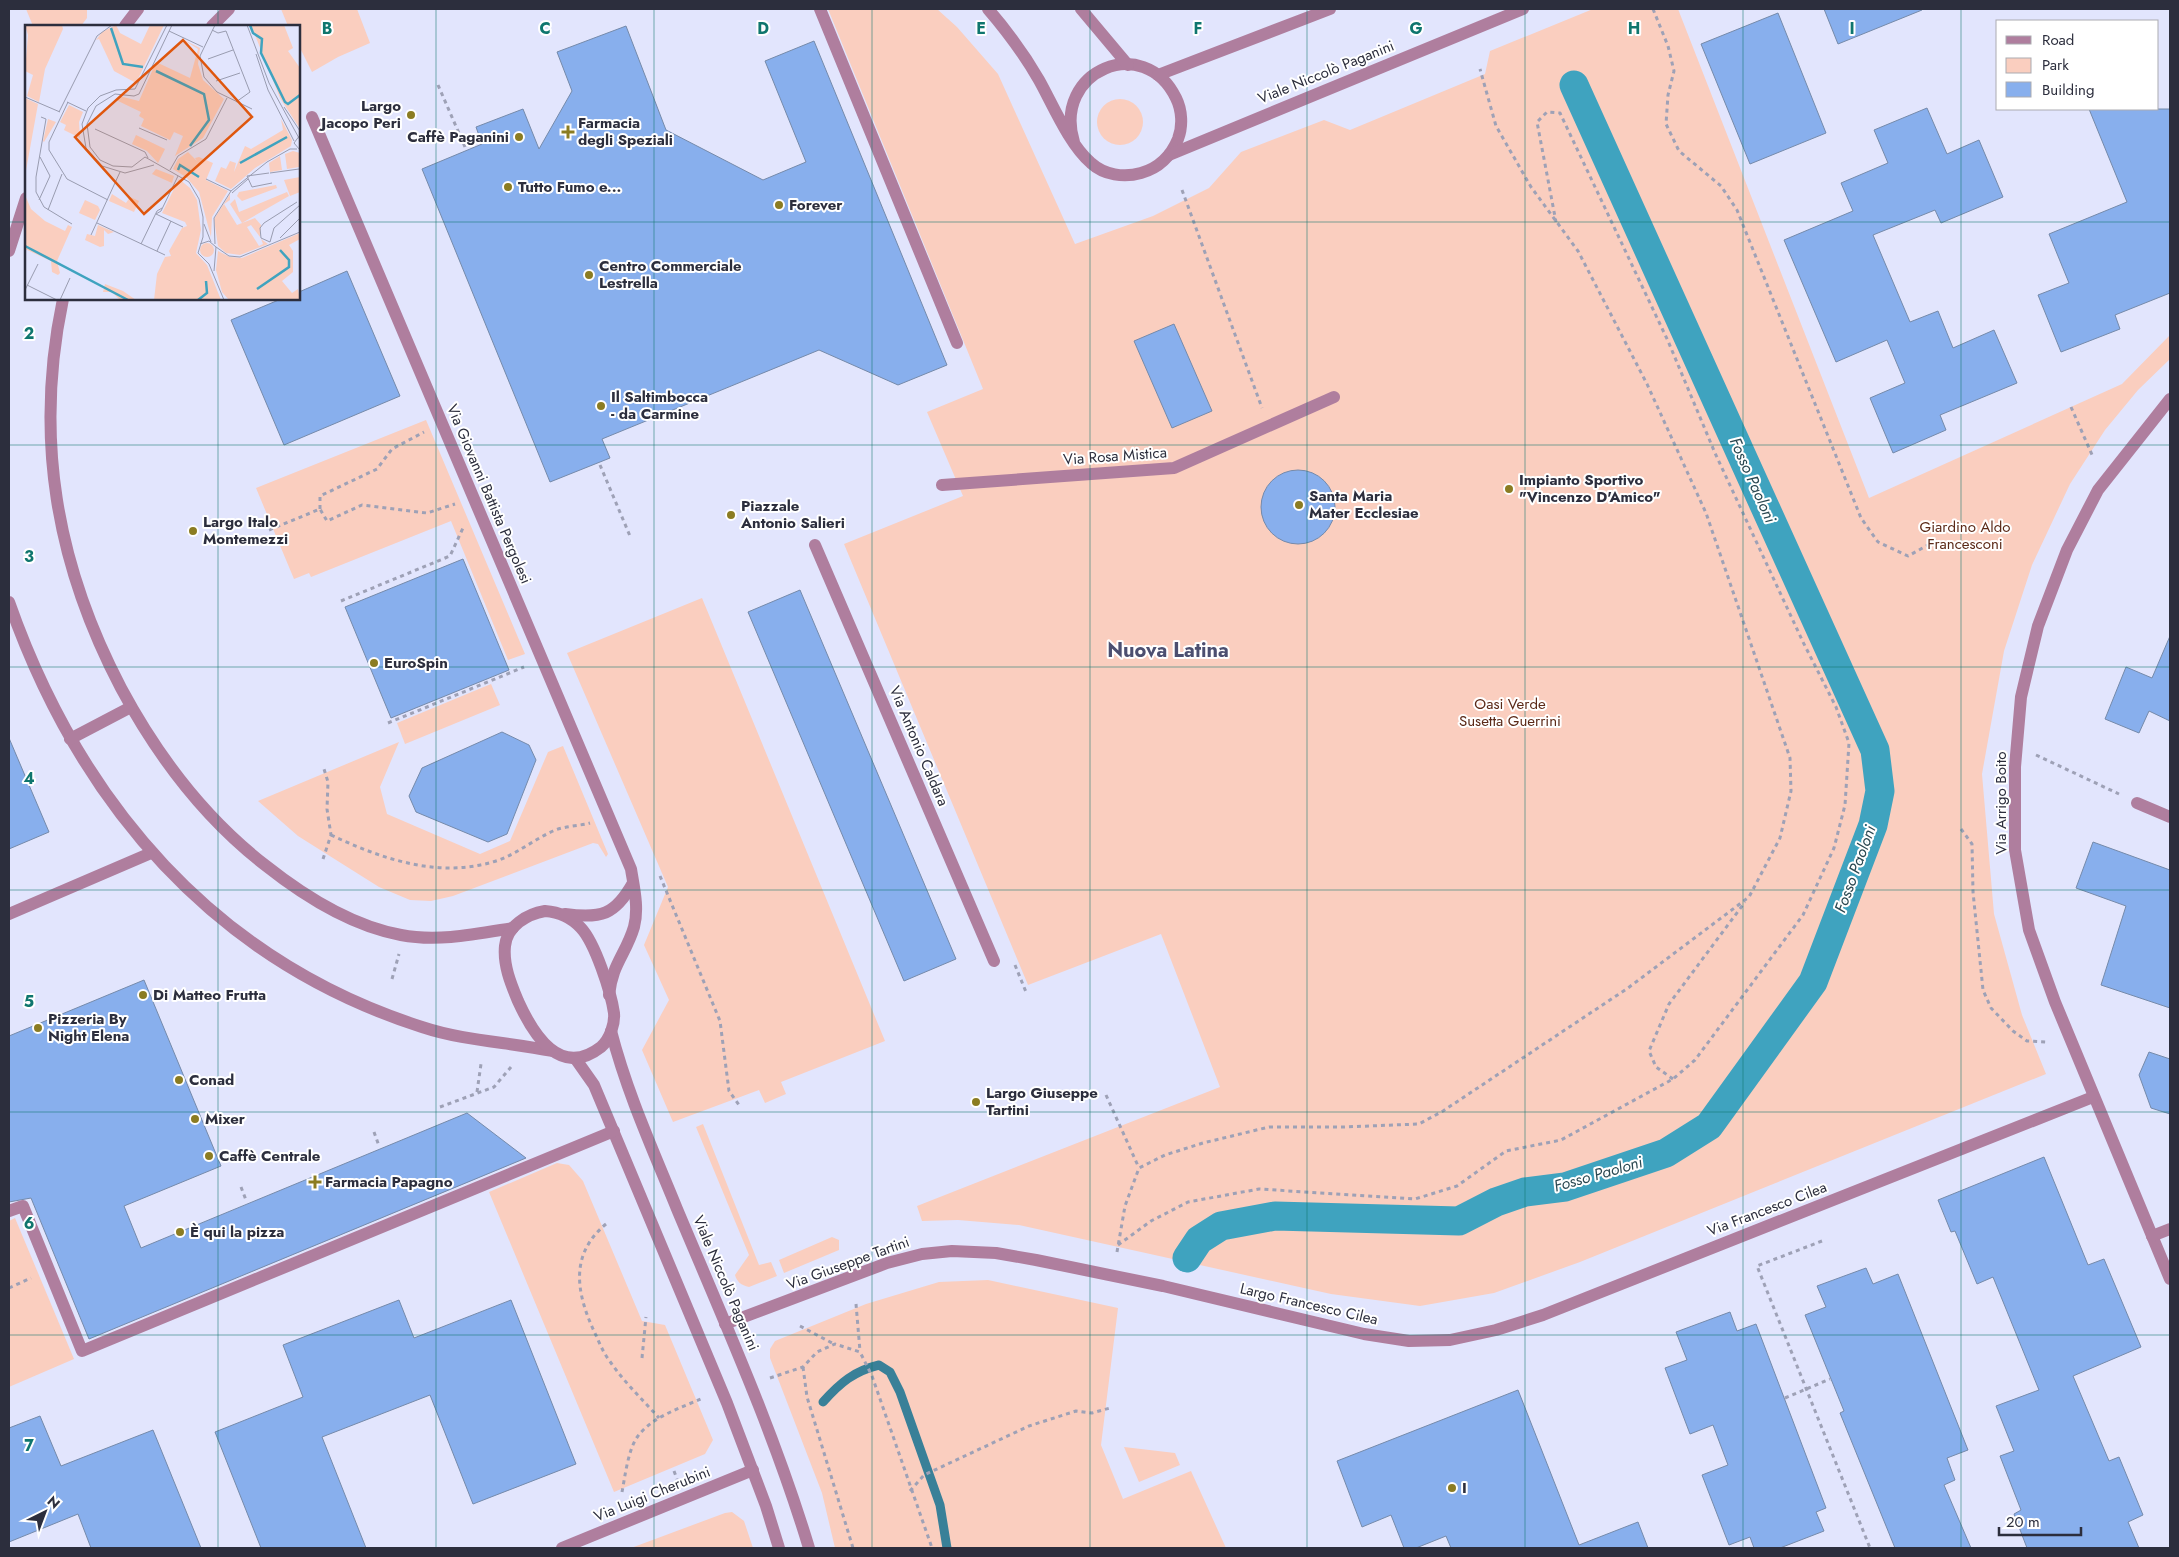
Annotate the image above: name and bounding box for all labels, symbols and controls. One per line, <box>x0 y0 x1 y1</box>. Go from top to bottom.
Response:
text: B <box>322 17 332 40</box>
text: C <box>539 17 551 40</box>
text: D <box>757 17 769 40</box>
text: E <box>976 17 986 40</box>
text: F <box>1194 17 1202 40</box>
text: G <box>1409 17 1423 40</box>
text: H <box>1628 17 1640 40</box>
text: I <box>1849 17 1855 40</box>
legend <box>1996 20 2159 110</box>
inset map <box>25 25 300 300</box>
text: Road <box>2042 29 2074 51</box>
street label: Viale Niccolò Paganini <box>1255 35 1397 109</box>
text: Park <box>2042 54 2069 76</box>
text: Building <box>2042 79 2094 101</box>
place label: Largo Jacopo Peri <box>318 95 401 134</box>
marker: Largo Jacopo Peri <box>405 109 417 121</box>
place label: Farmacia degli Speziali <box>578 112 673 151</box>
place label: Caffè Paganini <box>407 126 509 148</box>
marker: Farmacia degli Speziali <box>562 126 574 138</box>
marker: Caffè Paganini <box>513 131 525 143</box>
place label: Tutto Fumo e... <box>518 176 621 198</box>
marker: Tutto Fumo e... <box>502 181 514 193</box>
place label: Forever <box>789 194 843 216</box>
marker: Forever <box>773 199 785 211</box>
place label: Centro Commerciale Lestrella <box>599 255 742 294</box>
marker: Centro Commerciale Lestrella <box>583 269 595 281</box>
text: 2 <box>24 322 34 345</box>
place label: Il Saltimbocca - da Carmine <box>611 386 708 425</box>
marker: Il Saltimbocca - da Carmine <box>595 400 607 412</box>
street label: Via Giovanni Battista Pergolesi <box>441 401 537 587</box>
water label: Fosso Paoloni <box>1724 434 1782 527</box>
street label: Via Rosa Mistica <box>1062 441 1168 471</box>
place label: Impianto Sportivo "Vincenzo D'Amico" <box>1519 469 1661 508</box>
marker: Impianto Sportivo "Vincenzo D'Amico" <box>1503 483 1515 495</box>
place label: Santa Maria Mater Ecclesiae <box>1309 485 1419 524</box>
place label: Piazzale Antonio Salieri <box>740 495 845 534</box>
marker: Santa Maria Mater Ecclesiae <box>1293 499 1305 511</box>
marker: Piazzale Antonio Salieri <box>725 509 737 521</box>
place label: Largo Italo Montemezzi <box>203 511 288 550</box>
park label: Giardino Aldo Francesconi <box>1920 516 2011 555</box>
marker: Largo Italo Montemezzi <box>187 525 199 537</box>
text: 3 <box>24 545 34 568</box>
district label: Nuova Latina <box>1107 636 1229 665</box>
place label: EuroSpin <box>384 652 448 674</box>
marker: EuroSpin <box>368 657 380 669</box>
street label: Via Antonio Caldara <box>884 683 954 809</box>
park label: Oasi Verde Susetta Guerrini <box>1459 693 1561 732</box>
street label: Via Arrigo Boito <box>1990 751 2012 855</box>
text: 4 <box>23 767 35 790</box>
water label: Fosso Paoloni <box>1829 821 1882 916</box>
place label: Di Matteo Frutta <box>153 984 266 1006</box>
marker: Di Matteo Frutta <box>137 989 149 1001</box>
text: 5 <box>24 990 34 1013</box>
place label: Pizzeria By Night Elena <box>48 1008 129 1047</box>
marker: Pizzeria By Night Elena <box>32 1022 44 1034</box>
place label: Conad <box>189 1069 234 1091</box>
marker: Conad <box>173 1074 185 1086</box>
place label: Largo Giuseppe Tartini <box>986 1082 1098 1121</box>
marker: Largo Giuseppe Tartini <box>970 1096 982 1108</box>
place label: Mixer <box>205 1108 246 1130</box>
marker: Mixer <box>189 1113 201 1125</box>
place label: Caffè Centrale <box>219 1145 321 1167</box>
marker: Caffè Centrale <box>203 1150 215 1162</box>
water label: Fosso Paoloni <box>1551 1150 1646 1198</box>
place label: Farmacia Papagno <box>325 1171 453 1193</box>
marker: Farmacia Papagno <box>309 1176 321 1188</box>
street label: Via Francesco Cilea <box>1704 1176 1830 1242</box>
text: 6 <box>24 1212 34 1235</box>
street label: Viale Niccolò Paganini <box>688 1212 764 1354</box>
place label: È qui la pizza <box>190 1221 284 1243</box>
marker: È qui la pizza <box>174 1226 186 1238</box>
street label: Via Giuseppe Tartini <box>784 1231 912 1295</box>
street label: Largo Francesco Cilea <box>1238 1277 1380 1331</box>
text: 7 <box>24 1434 34 1457</box>
street label: Via Luigi Cherubini <box>590 1461 714 1527</box>
place label: I <box>1462 1477 1467 1499</box>
marker: I <box>1446 1482 1458 1494</box>
north arrow <box>20 1487 70 1537</box>
text: N <box>43 1491 65 1513</box>
scale bar <box>1999 1504 2082 1536</box>
text: 20 m <box>2006 1511 2040 1533</box>

